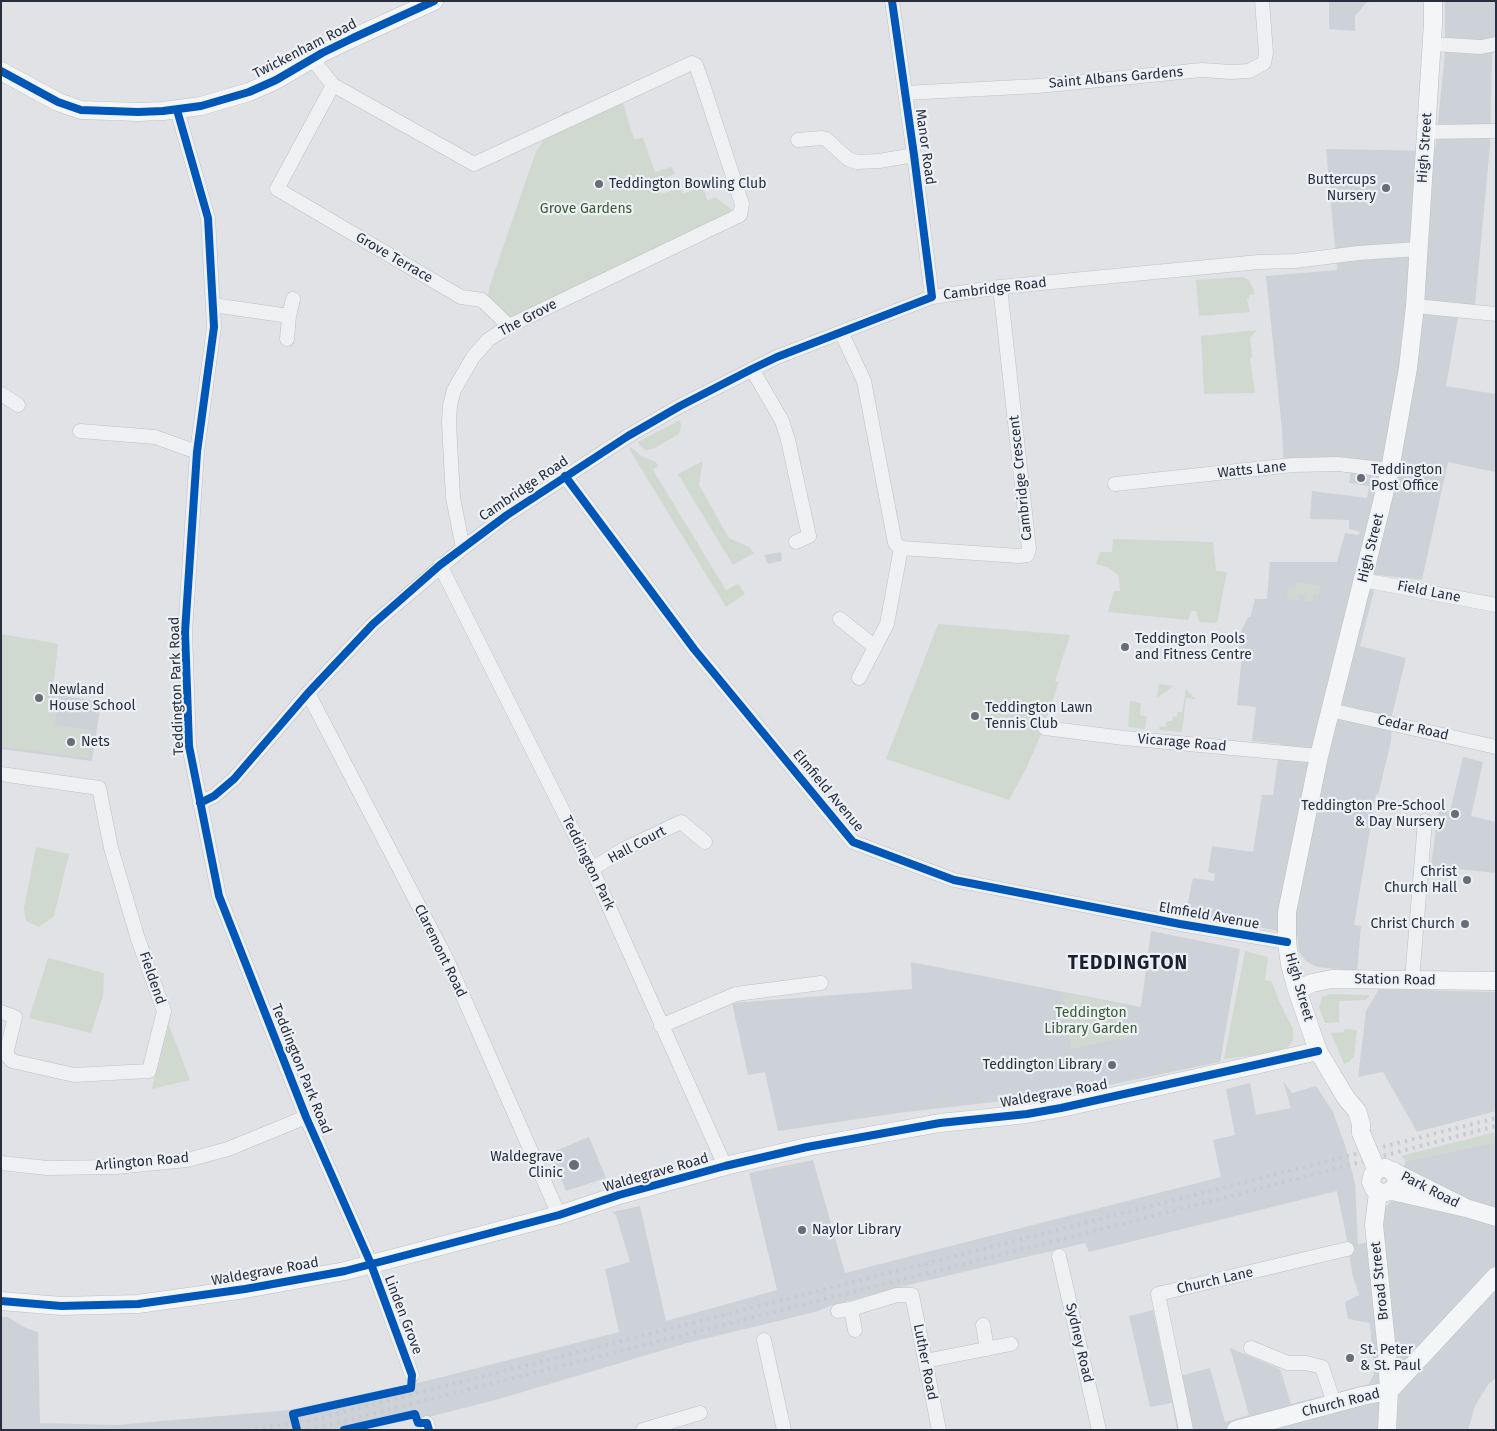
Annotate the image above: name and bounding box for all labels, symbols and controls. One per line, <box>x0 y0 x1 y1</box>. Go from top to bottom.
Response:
street label: Twickenham Road <box>250 16 360 82</box>
street label: Saint Albans Gardens <box>1048 64 1184 92</box>
street label: Manor Road <box>911 108 939 186</box>
street label: High Street <box>1414 112 1436 184</box>
place label: Buttercups Nursery <box>1307 172 1376 204</box>
place label: Teddington Bowling Club <box>609 176 766 192</box>
marker: Teddington Bowling Club <box>593 178 605 190</box>
marker: Buttercups Nursery <box>1380 182 1392 194</box>
park label: Grove Gardens <box>540 201 632 217</box>
street label: Grove Terrace <box>352 229 436 287</box>
street label: Cambridge Road <box>942 274 1048 304</box>
street label: The Grove <box>496 296 560 340</box>
street label: Cambridge Crescent <box>1006 415 1036 541</box>
street label: Cambridge Road <box>476 453 572 525</box>
street label: Watts Lane <box>1217 458 1287 482</box>
place label: Teddington Post Office <box>1371 462 1442 494</box>
marker: Teddington Post Office <box>1355 472 1367 484</box>
street label: High Street <box>1354 512 1388 584</box>
street label: Field Lane <box>1396 578 1462 606</box>
street label: Teddington Park Road <box>166 616 188 756</box>
place label: Teddington Pools and Fitness Centre <box>1135 631 1252 664</box>
marker: Teddington Pools and Fitness Centre <box>1119 641 1131 653</box>
place label: Newland House School <box>49 682 136 714</box>
marker: Newland House School <box>33 692 45 704</box>
place label: Teddington Lawn Tennis Club <box>985 700 1093 732</box>
marker: Teddington Lawn Tennis Club <box>969 710 981 722</box>
street label: Cedar Road <box>1376 712 1450 744</box>
street label: Vicarage Road <box>1137 731 1227 755</box>
place label: Nets <box>81 734 110 750</box>
marker: Nets <box>65 736 77 748</box>
street label: Elmfield Avenue <box>789 747 867 835</box>
place label: Teddington Pre-School & Day Nursery <box>1301 798 1445 830</box>
marker: Teddington Pre-School & Day Nursery <box>1449 808 1461 820</box>
street label: Teddington Park <box>558 813 618 913</box>
street label: Hall Court <box>605 823 669 867</box>
place label: Christ Church Hall <box>1384 864 1457 896</box>
marker: Christ Church Hall <box>1461 874 1473 886</box>
street label: Elmfield Avenue <box>1157 899 1261 933</box>
street label: Claremont Road <box>410 902 470 1000</box>
place label: Christ Church <box>1371 916 1455 932</box>
marker: Christ Church <box>1459 918 1471 930</box>
street label: Fieldend <box>135 949 169 1007</box>
street label: High Street <box>1281 951 1317 1023</box>
district label: TEDDINGTON <box>1067 953 1189 975</box>
street label: Station Road <box>1354 971 1436 989</box>
street label: Teddington Park Road <box>267 1002 335 1136</box>
park label: Teddington Library Garden <box>1044 1005 1138 1038</box>
place label: Teddington Library <box>983 1057 1102 1073</box>
marker: Teddington Library <box>1106 1059 1118 1071</box>
street label: Waldegrave Road <box>999 1076 1109 1112</box>
place label: Waldegrave Clinic <box>490 1149 563 1182</box>
street label: Arlington Road <box>94 1150 190 1174</box>
street label: Waldegrave Road <box>601 1150 711 1196</box>
marker: Waldegrave Clinic <box>567 1158 581 1172</box>
street label: Park Road <box>1398 1168 1462 1212</box>
place label: Naylor Library <box>812 1222 901 1238</box>
marker: Naylor Library <box>796 1224 808 1236</box>
street label: Broad Street <box>1368 1241 1392 1321</box>
street label: Waldegrave Road <box>210 1254 320 1290</box>
street label: Church Lane <box>1175 1264 1255 1298</box>
street label: Linden Grove <box>380 1273 426 1357</box>
street label: Sydney Road <box>1062 1301 1096 1385</box>
street label: Luther Road <box>909 1323 941 1401</box>
place label: St. Peter & St. Paul <box>1360 1342 1421 1374</box>
marker: St. Peter & St. Paul <box>1344 1352 1356 1364</box>
street label: Church Road <box>1300 1385 1382 1421</box>

